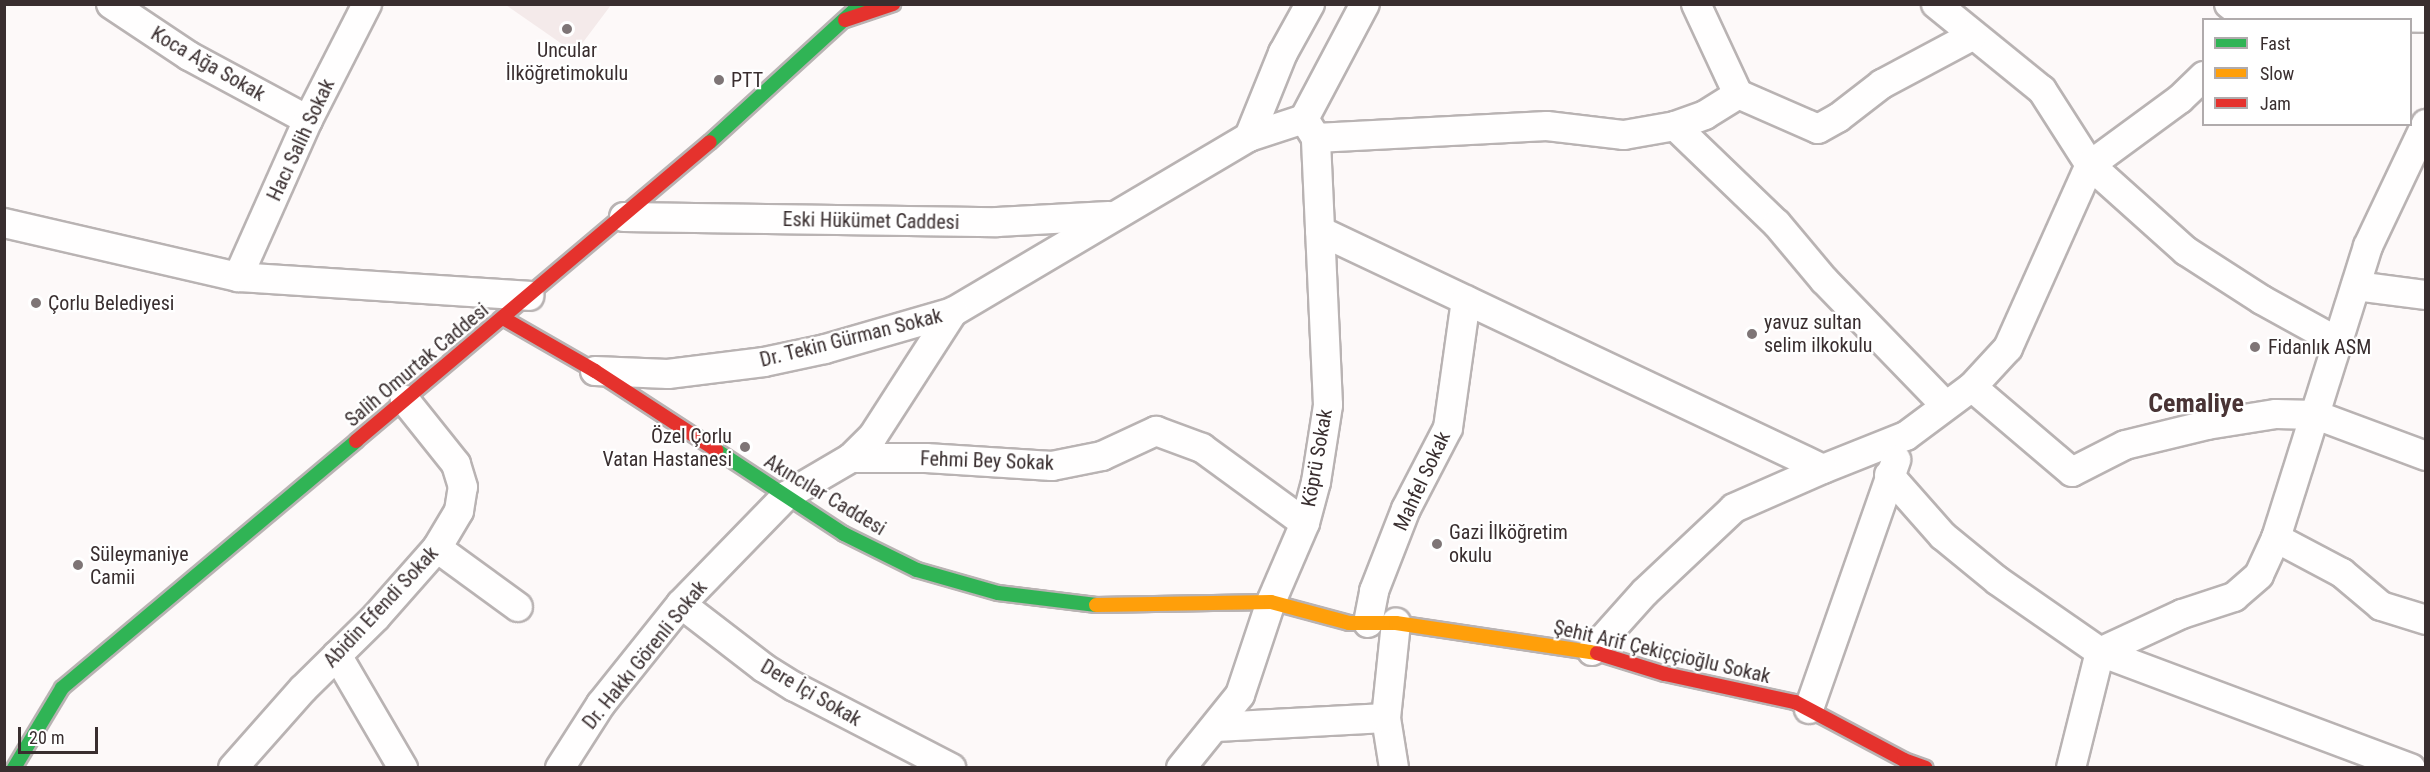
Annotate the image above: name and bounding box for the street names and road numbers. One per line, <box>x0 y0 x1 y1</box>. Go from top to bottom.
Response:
street label: Koca Ağa Sokak <box>147 22 269 106</box>
street label: Hacı Salih Sokak <box>262 75 340 205</box>
street label: Eski Hükümet Caddesi <box>782 207 960 235</box>
street label: Salih Omurtak Caddesi <box>340 298 494 432</box>
street label: Dr. Tekin Gürman Sokak <box>757 304 945 372</box>
street label: Köprü Sokak <box>1297 407 1337 509</box>
street label: Mahfel Sokak <box>1389 427 1455 535</box>
street label: Fehmi Bey Sokak <box>920 447 1054 475</box>
street label: Akıncılar Caddesi <box>760 449 890 541</box>
street label: Abidin Efendi Sokak <box>319 541 443 673</box>
street label: Dr. Hakkı Görenli Sokak <box>578 576 712 734</box>
street label: Şehit Arif Çekiççioğlu Sokak <box>1551 615 1773 689</box>
street label: Dere İçi Sokak <box>756 655 866 731</box>

